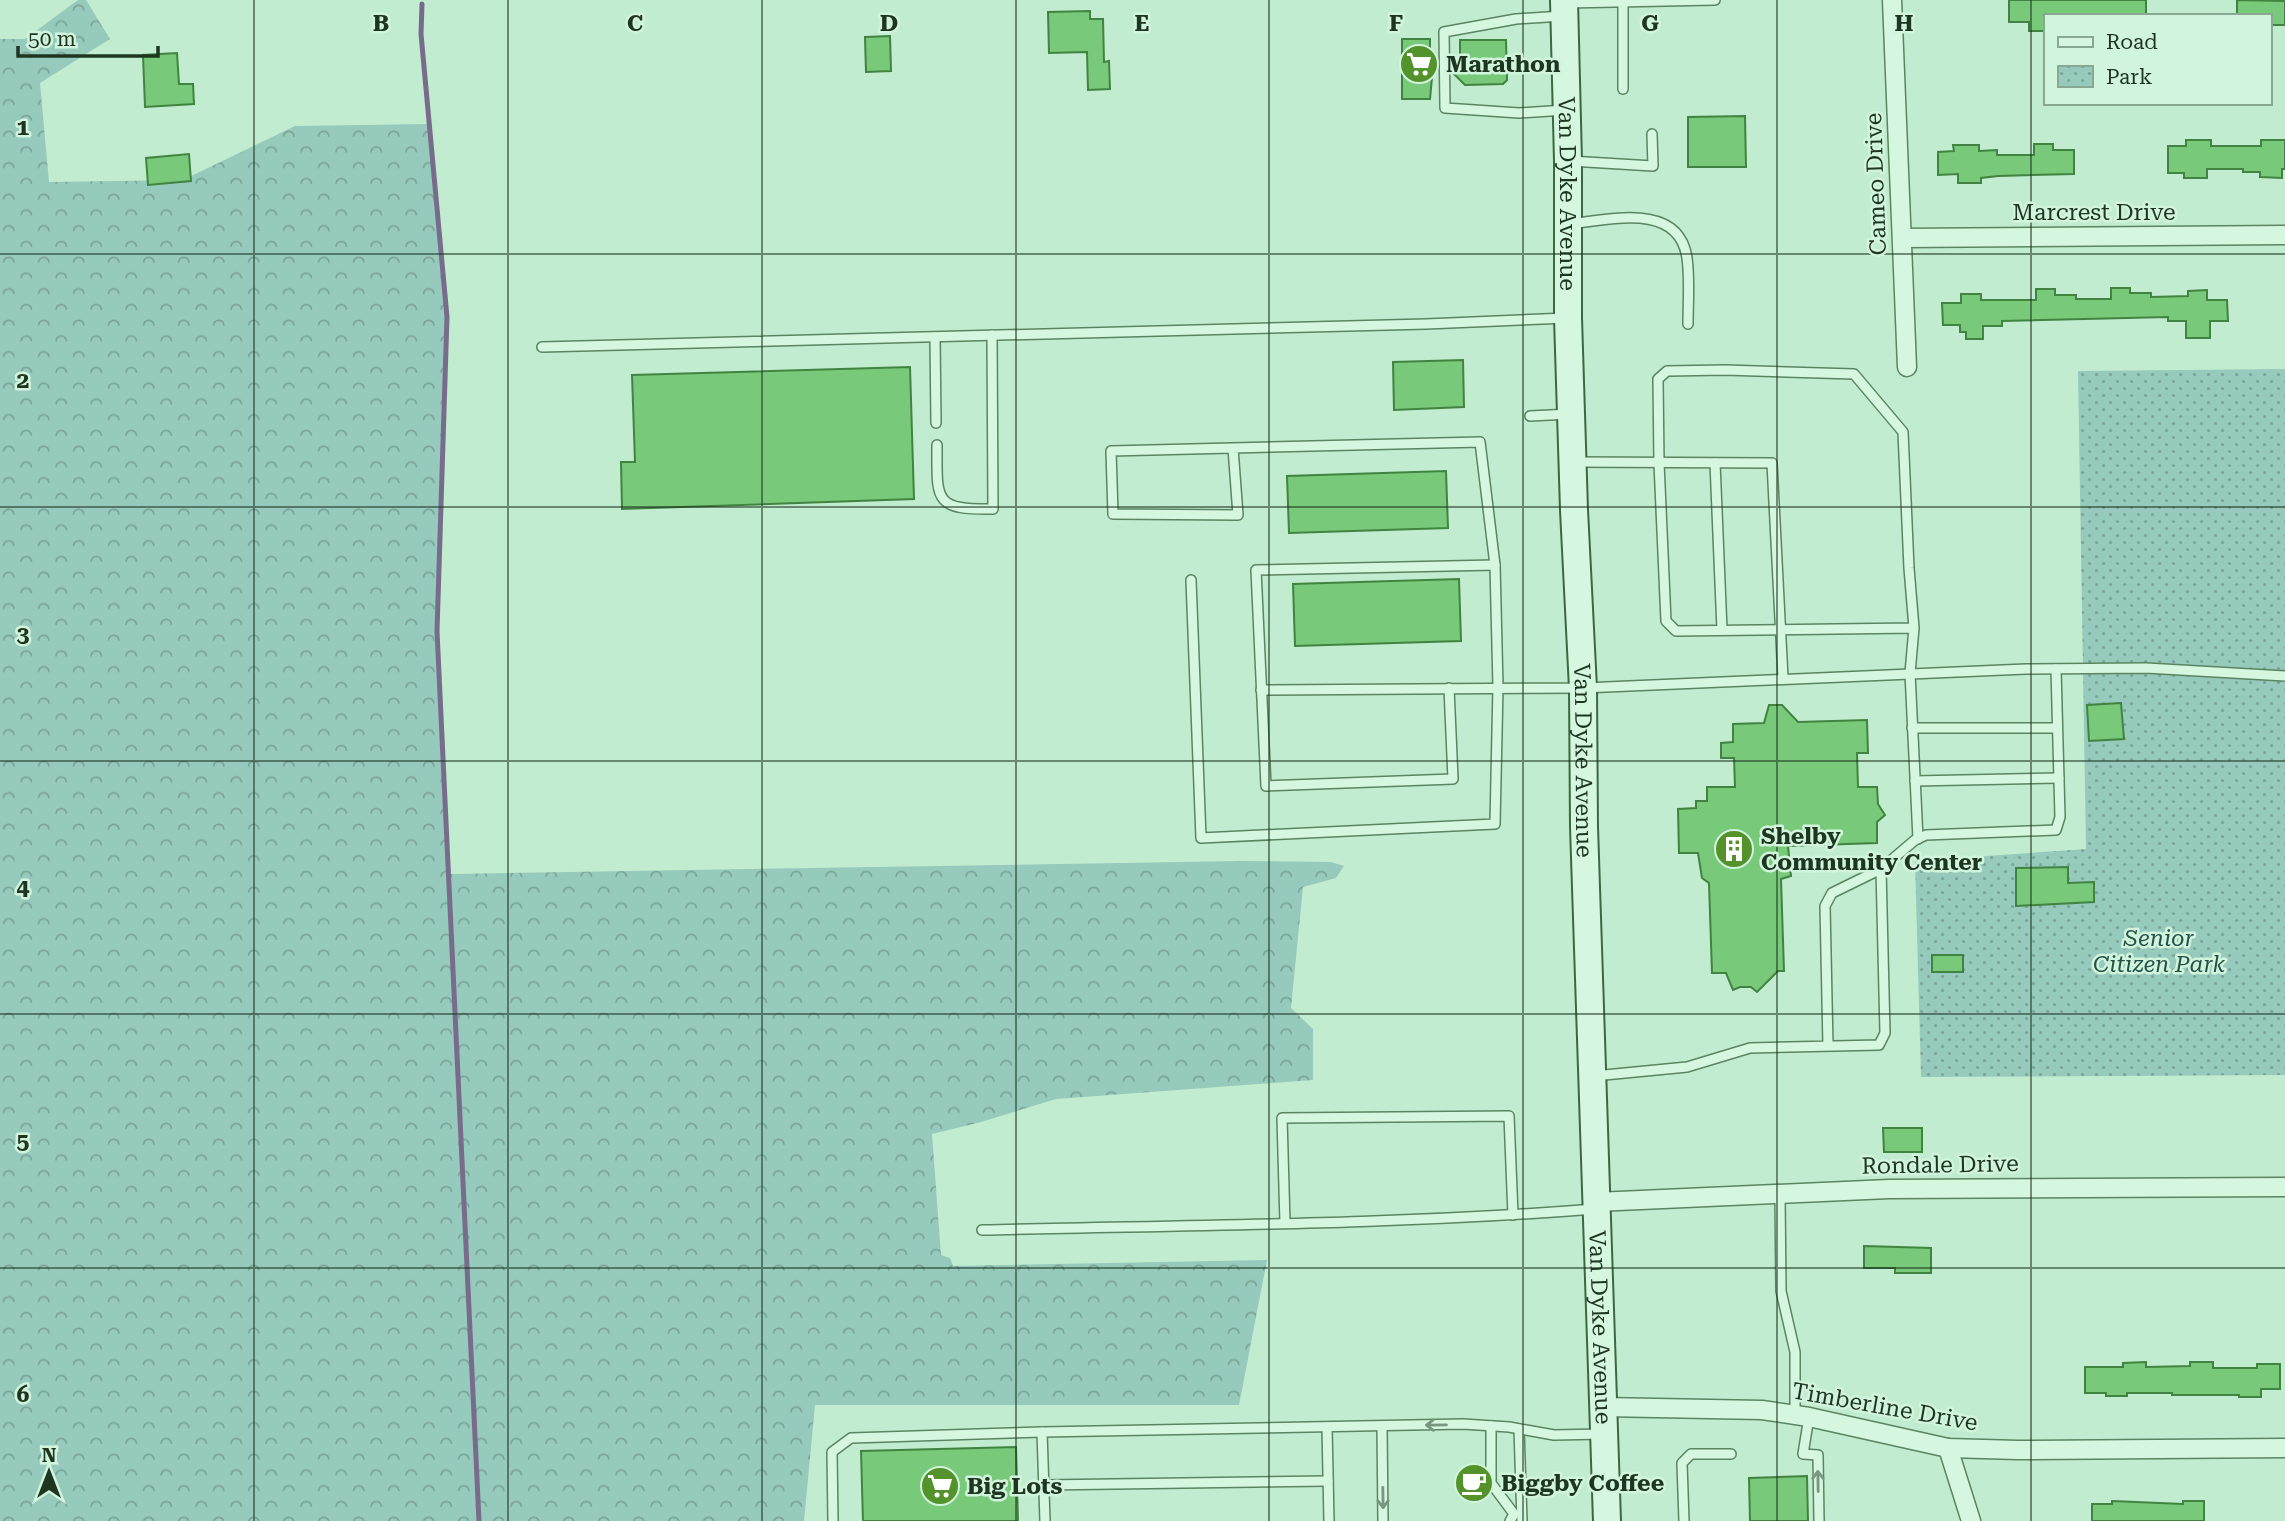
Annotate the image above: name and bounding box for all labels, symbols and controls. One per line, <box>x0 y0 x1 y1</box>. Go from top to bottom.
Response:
text: B <box>373 10 389 37</box>
text: C <box>627 10 643 37</box>
text: D <box>880 10 898 37</box>
text: E <box>1135 10 1149 37</box>
text: F <box>1389 10 1403 37</box>
text: G <box>1641 10 1659 37</box>
text: H <box>1895 10 1914 37</box>
scale bar <box>18 14 158 58</box>
legend <box>2044 14 2271 105</box>
text: 50 m <box>28 27 76 51</box>
text: Road <box>2106 30 2158 54</box>
supermarket icon: Marathon <box>1398 43 1440 85</box>
place label: Marathon <box>1446 51 1561 78</box>
text: Park <box>2106 65 2152 89</box>
street label: Van Dyke Avenue <box>1553 97 1582 291</box>
street label: Cameo Drive <box>1860 112 1892 256</box>
text: 1 <box>17 114 30 141</box>
street label: Marcrest Drive <box>2012 199 2176 226</box>
text: 2 <box>17 367 29 394</box>
text: 3 <box>17 621 30 648</box>
street label: Van Dyke Avenue <box>1568 663 1599 858</box>
place label: Shelby Community Center <box>1761 823 1982 876</box>
building icon: Shelby Community Center <box>1713 828 1755 870</box>
text: 4 <box>17 874 30 901</box>
park label: Senior Citizen Park <box>2093 925 2226 978</box>
text: 5 <box>17 1128 30 1155</box>
street label: Rondale Drive <box>1861 1150 2019 1180</box>
street label: Van Dyke Avenue <box>1584 1230 1617 1425</box>
street label: Timberline Drive <box>1790 1377 1980 1437</box>
text: 6 <box>17 1381 30 1408</box>
one-way arrow <box>1425 1418 1448 1431</box>
north arrow <box>14 1437 84 1507</box>
text: N <box>42 1444 57 1467</box>
cafe icon: Biggby Coffee <box>1453 1462 1495 1504</box>
supermarket icon: Big Lots <box>919 1465 961 1507</box>
one-way arrow <box>1812 1469 1825 1492</box>
place label: Biggby Coffee <box>1501 1470 1664 1497</box>
place label: Big Lots <box>967 1473 1062 1500</box>
one-way arrow <box>1376 1486 1390 1509</box>

